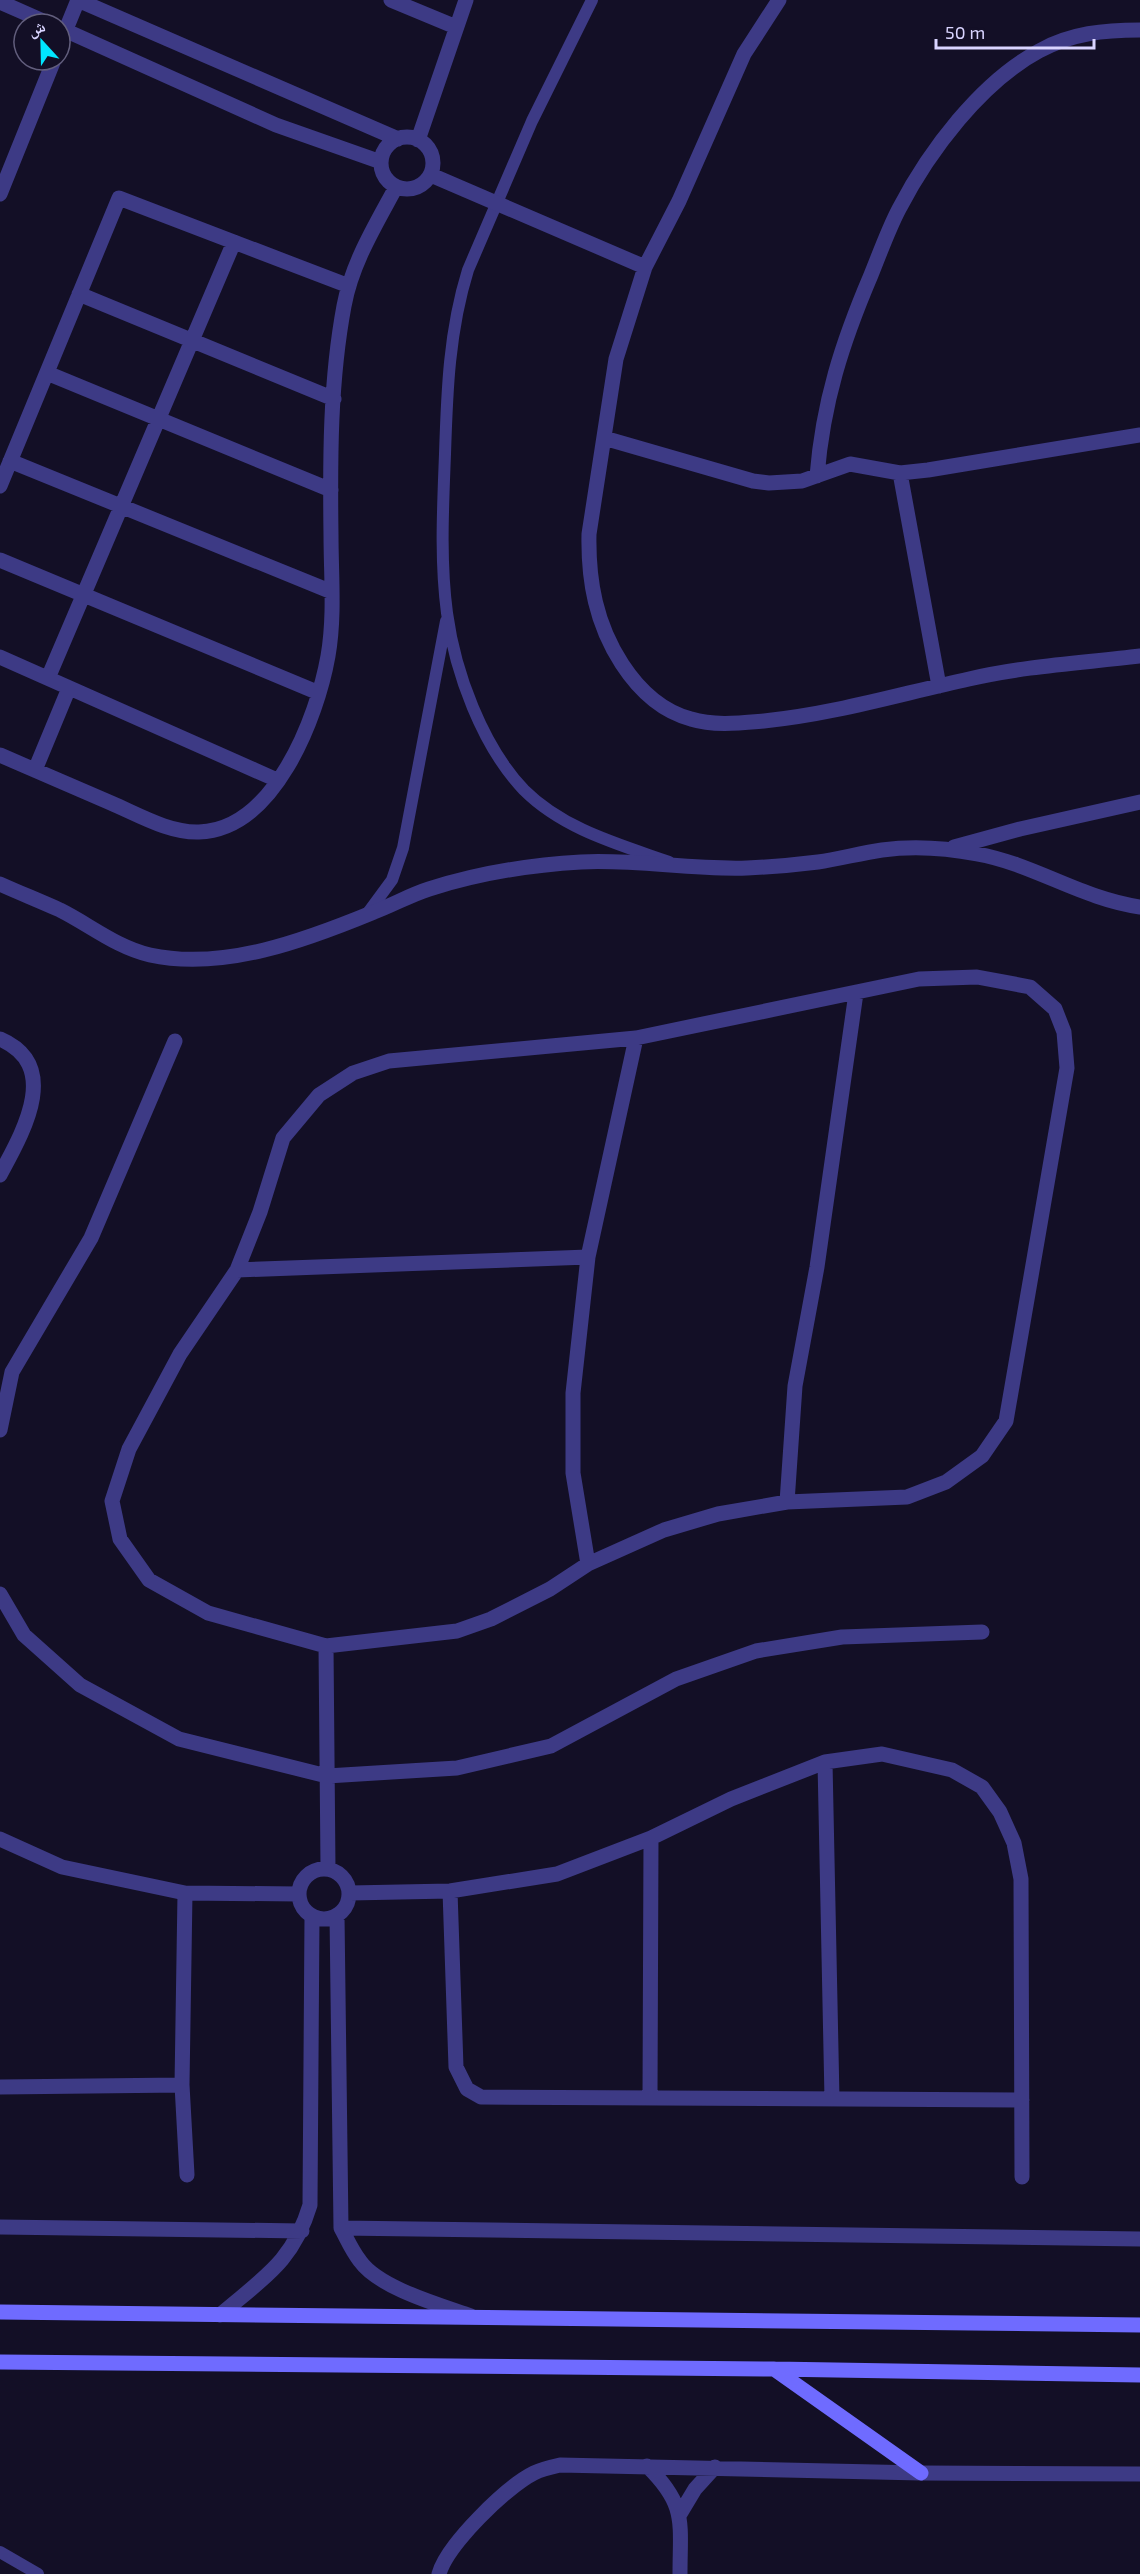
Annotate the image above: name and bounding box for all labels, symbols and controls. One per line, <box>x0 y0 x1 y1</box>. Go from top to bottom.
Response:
north arrow <box>12 12 72 72</box>
scale bar <box>936 12 1094 50</box>
text: ش <box>25 16 48 41</box>
text: 50 m <box>945 21 985 43</box>

